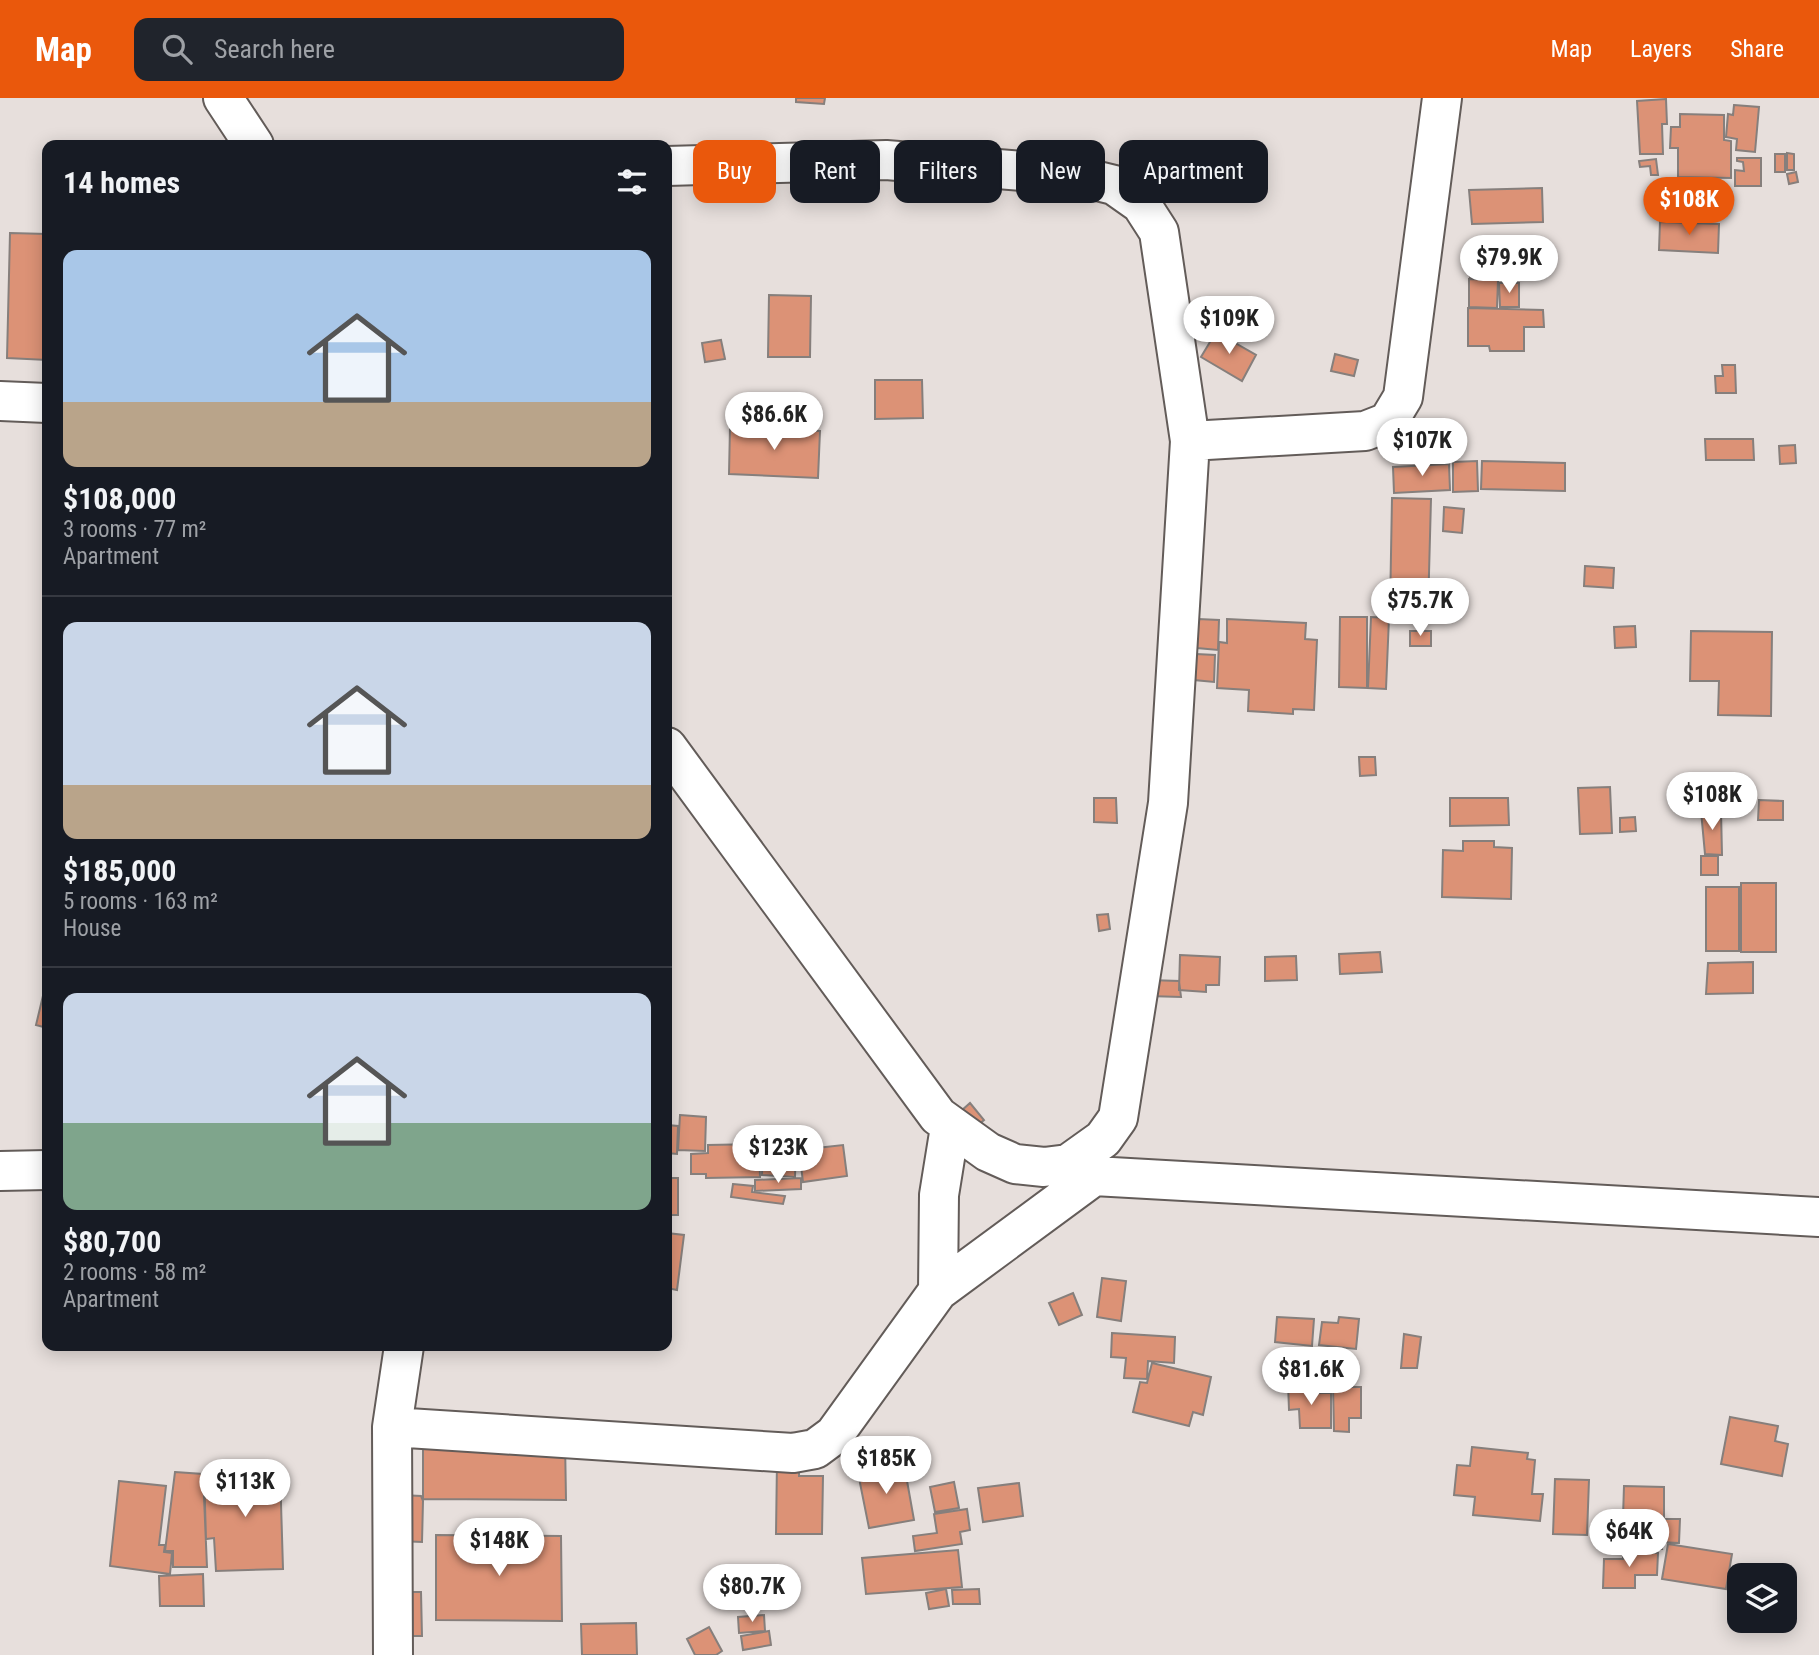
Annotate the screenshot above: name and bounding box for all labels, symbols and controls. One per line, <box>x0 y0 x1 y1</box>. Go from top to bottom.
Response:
search box <box>134 18 624 81</box>
text: Map <box>35 30 92 69</box>
icon: search <box>158 30 196 68</box>
text: Search here <box>214 34 335 64</box>
text: Map <box>1551 35 1592 63</box>
text: Layers <box>1630 35 1692 63</box>
text: Share <box>1730 35 1784 63</box>
chip: Buy <box>693 140 776 203</box>
chip: Rent <box>790 140 880 203</box>
chip: Filters <box>894 140 1002 203</box>
chip: New <box>1016 140 1105 203</box>
chip: Apartment <box>1119 140 1268 203</box>
icon: filters <box>613 163 651 201</box>
text: 14 homes <box>63 165 180 200</box>
pin: $108K <box>1640 178 1738 237</box>
text: $108K <box>1659 186 1719 213</box>
pin: $79.9K <box>1452 236 1566 295</box>
text: $79.9K <box>1476 244 1542 271</box>
icon: home <box>294 295 420 421</box>
pin: $109K <box>1180 296 1278 356</box>
text: $109K <box>1199 305 1259 332</box>
pin: $86.6K <box>717 392 831 452</box>
text: $86.6K <box>741 401 807 428</box>
pin: $107K <box>1373 418 1471 478</box>
text: $107K <box>1392 427 1452 454</box>
text: $108,000 <box>63 481 176 516</box>
text: 3 rooms · 77 m² <box>63 516 206 543</box>
text: Apartment <box>63 543 159 570</box>
pin: $75.7K <box>1363 578 1477 638</box>
text: $75.7K <box>1387 587 1453 614</box>
icon: home <box>294 667 420 793</box>
pin: $108K <box>1663 772 1761 832</box>
text: $108K <box>1682 781 1742 808</box>
text: $185,000 <box>63 853 176 888</box>
text: 5 rooms · 163 m² <box>63 888 218 915</box>
text: House <box>63 915 121 942</box>
icon: home <box>294 1038 420 1164</box>
pin: $123K <box>729 1126 827 1185</box>
text: $123K <box>748 1134 808 1161</box>
text: $80,700 <box>63 1224 161 1259</box>
text: 2 rooms · 58 m² <box>63 1259 206 1286</box>
text: Apartment <box>63 1286 159 1313</box>
pin: $81.6K <box>1254 1348 1368 1407</box>
text: $81.6K <box>1278 1356 1344 1383</box>
pin: $185K <box>837 1436 935 1496</box>
text: $185K <box>856 1445 916 1472</box>
pin: $113K <box>196 1460 294 1519</box>
text: $113K <box>215 1468 275 1495</box>
pin: $64K <box>1588 1510 1670 1569</box>
pin: $148K <box>450 1518 548 1578</box>
text: $64K <box>1605 1518 1653 1545</box>
text: $148K <box>469 1527 529 1554</box>
map controls <box>1727 1563 1797 1633</box>
button: layers <box>1727 1563 1797 1633</box>
pin: $80.7K <box>695 1564 809 1624</box>
text: $80.7K <box>719 1573 785 1600</box>

